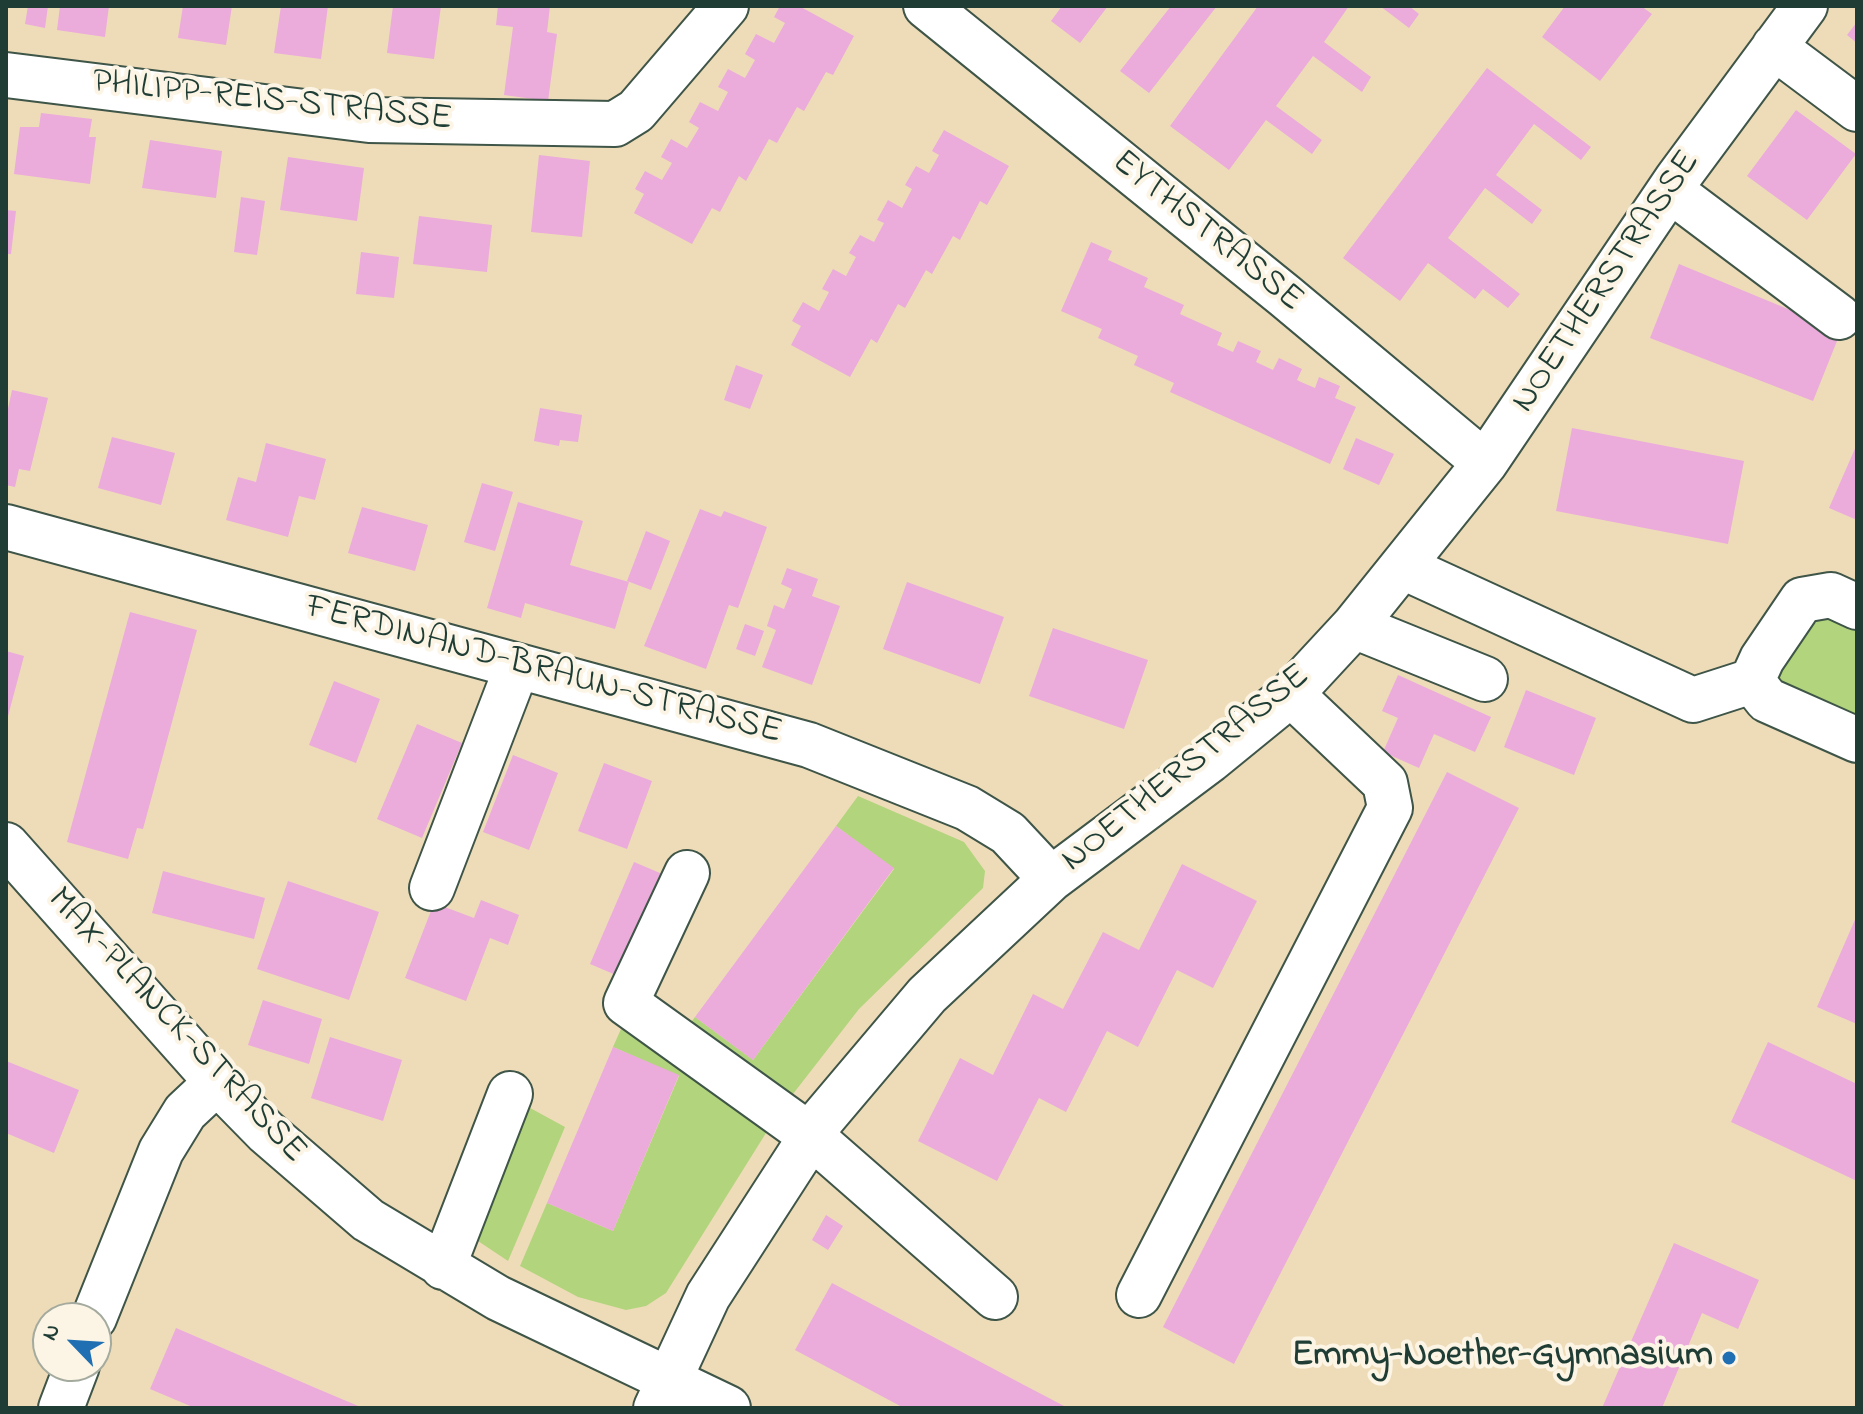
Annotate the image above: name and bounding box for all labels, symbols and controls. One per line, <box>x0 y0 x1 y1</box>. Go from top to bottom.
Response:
street label: PHILIPP-REIS-STRASSE <box>90 63 454 143</box>
street label: EYTHSTRASSE <box>1102 143 1310 323</box>
street label: NOETHERSTRASSE <box>1504 144 1712 422</box>
street label: FERDINAND-BRAUN-STRASSE <box>300 588 786 756</box>
street label: NOETHERSTRASSE <box>1054 657 1320 883</box>
street label: MAX-PLANCK-STRASSE <box>36 880 314 1174</box>
north arrow <box>32 1302 112 1382</box>
text: N <box>34 1319 70 1346</box>
place label: Emmy-Noether-Gymnasium <box>1292 1336 1713 1380</box>
marker: Emmy-Noether-Gymnasium <box>1720 1349 1738 1367</box>

